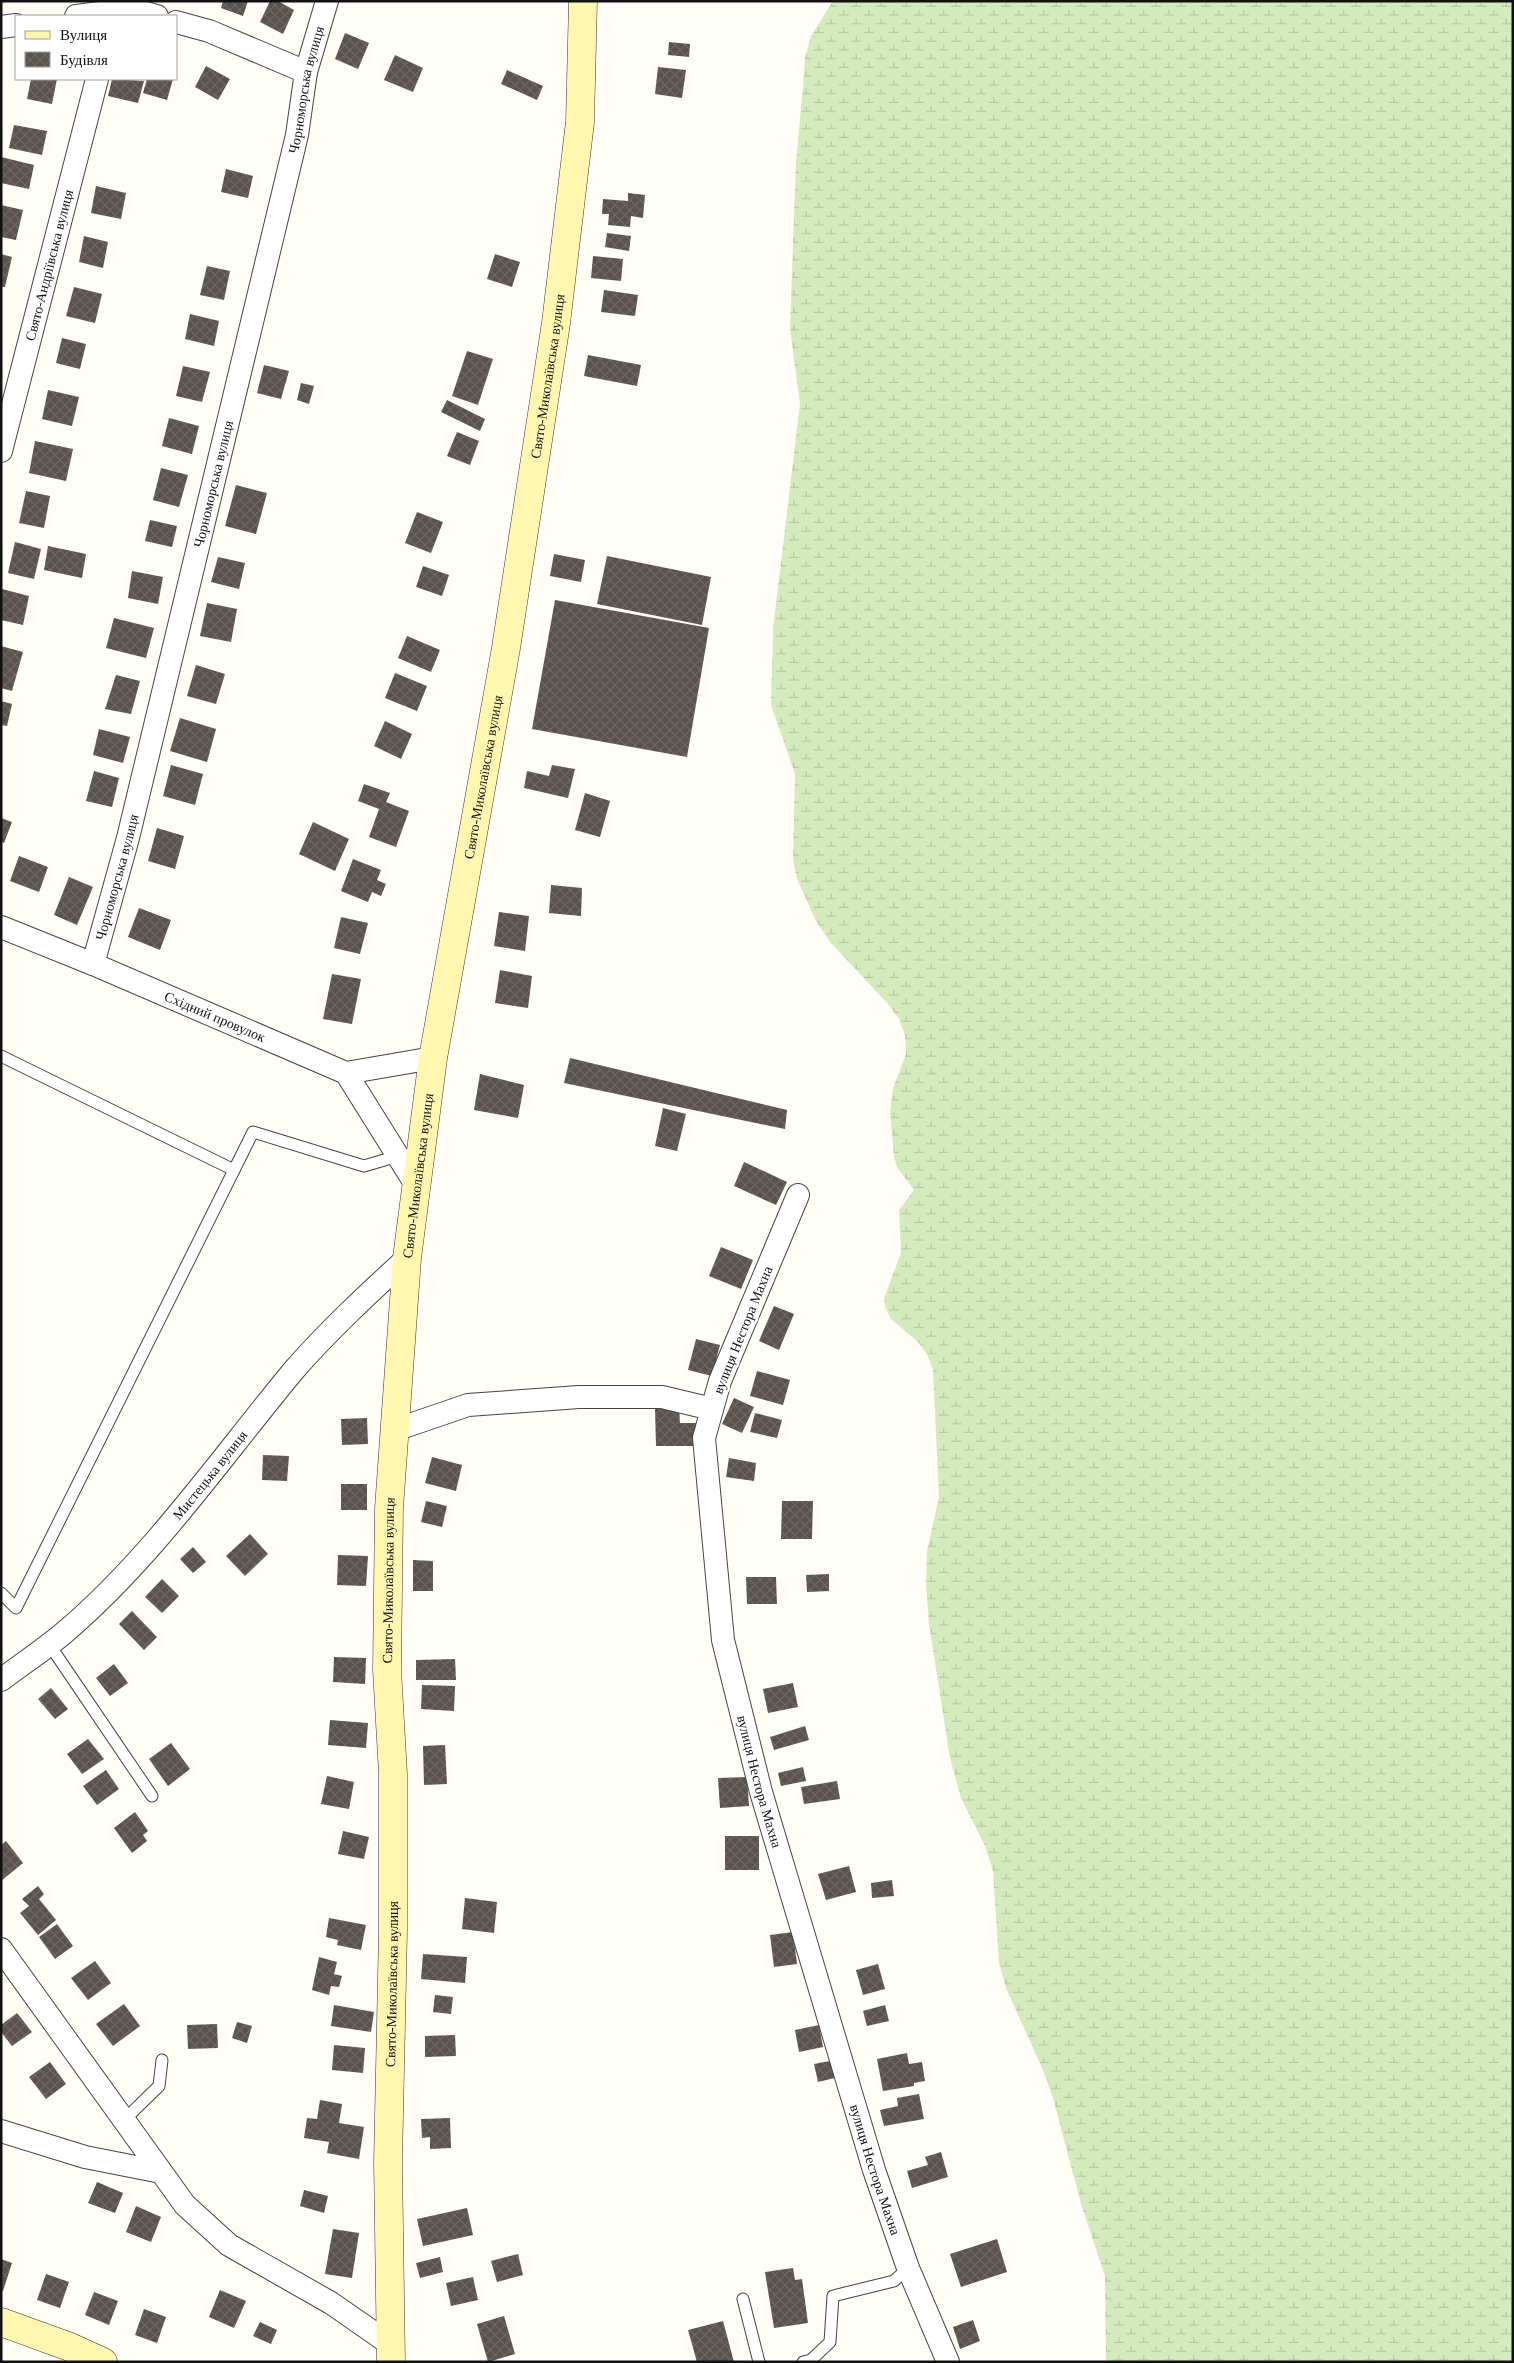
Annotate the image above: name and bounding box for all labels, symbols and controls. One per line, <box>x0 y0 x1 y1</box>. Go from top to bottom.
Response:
legend <box>15 15 178 80</box>
street label: Чорноморська вулиця <box>285 24 327 155</box>
text: Вулиця <box>60 27 107 43</box>
text: Будівля <box>60 52 108 68</box>
street label: Свято-Андріївська вулиця <box>22 187 76 342</box>
street label: Свято-Миколаївська вулиця <box>528 293 567 460</box>
street label: Чорноморська вулиця <box>191 418 236 549</box>
street label: Свято-Миколаївська вулиця <box>461 693 505 860</box>
street label: Чорноморська вулиця <box>92 812 141 942</box>
street label: Східний провулок <box>162 988 268 1045</box>
street label: Свято-Миколаївська вулиця <box>400 1092 436 1259</box>
street label: вулиця Нестора Махна <box>711 1263 776 1396</box>
street label: Мистецька вулиця <box>170 1427 250 1522</box>
street label: Свято-Миколаївська вулиця <box>380 1496 397 1663</box>
street label: вулиця Нестора Махна <box>735 1714 785 1850</box>
street label: Свято-Миколаївська вулиця <box>383 1900 401 2067</box>
street label: вулиця Нестора Махна <box>847 2102 904 2238</box>

